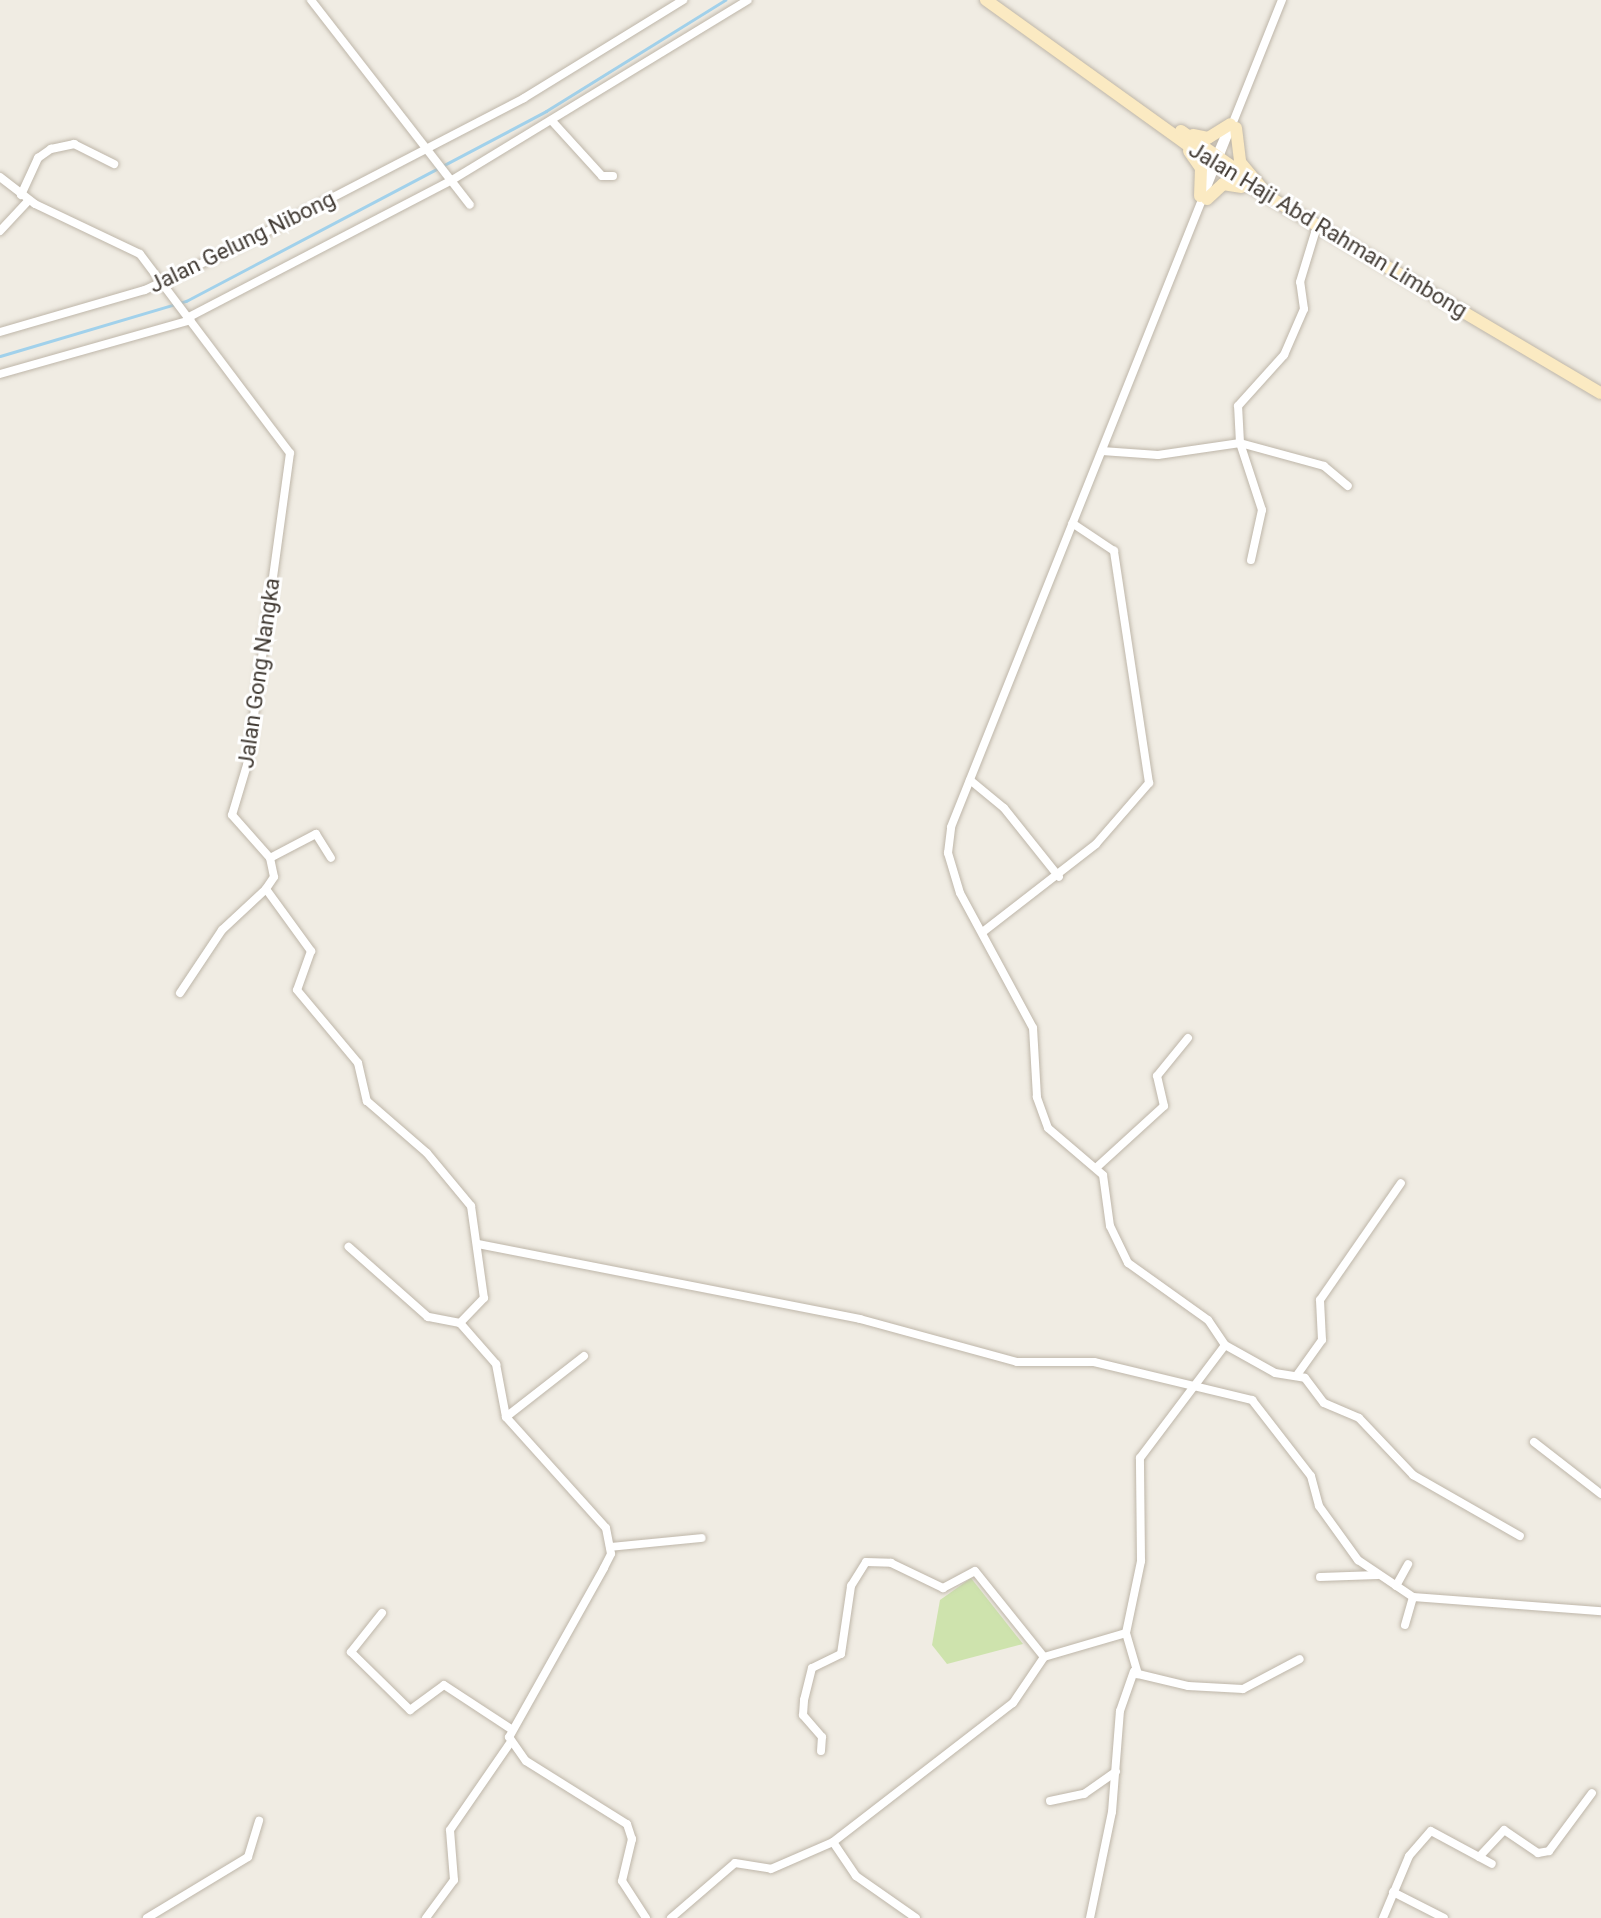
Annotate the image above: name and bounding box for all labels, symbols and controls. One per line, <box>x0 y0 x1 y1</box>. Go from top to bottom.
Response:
street label: Jalan Haji Abd Rahman Limbong <box>1184 136 1472 324</box>
street label: Jalan Gelung Nibong <box>145 186 339 298</box>
street label: Jalan Gong Nangka <box>233 576 285 770</box>

